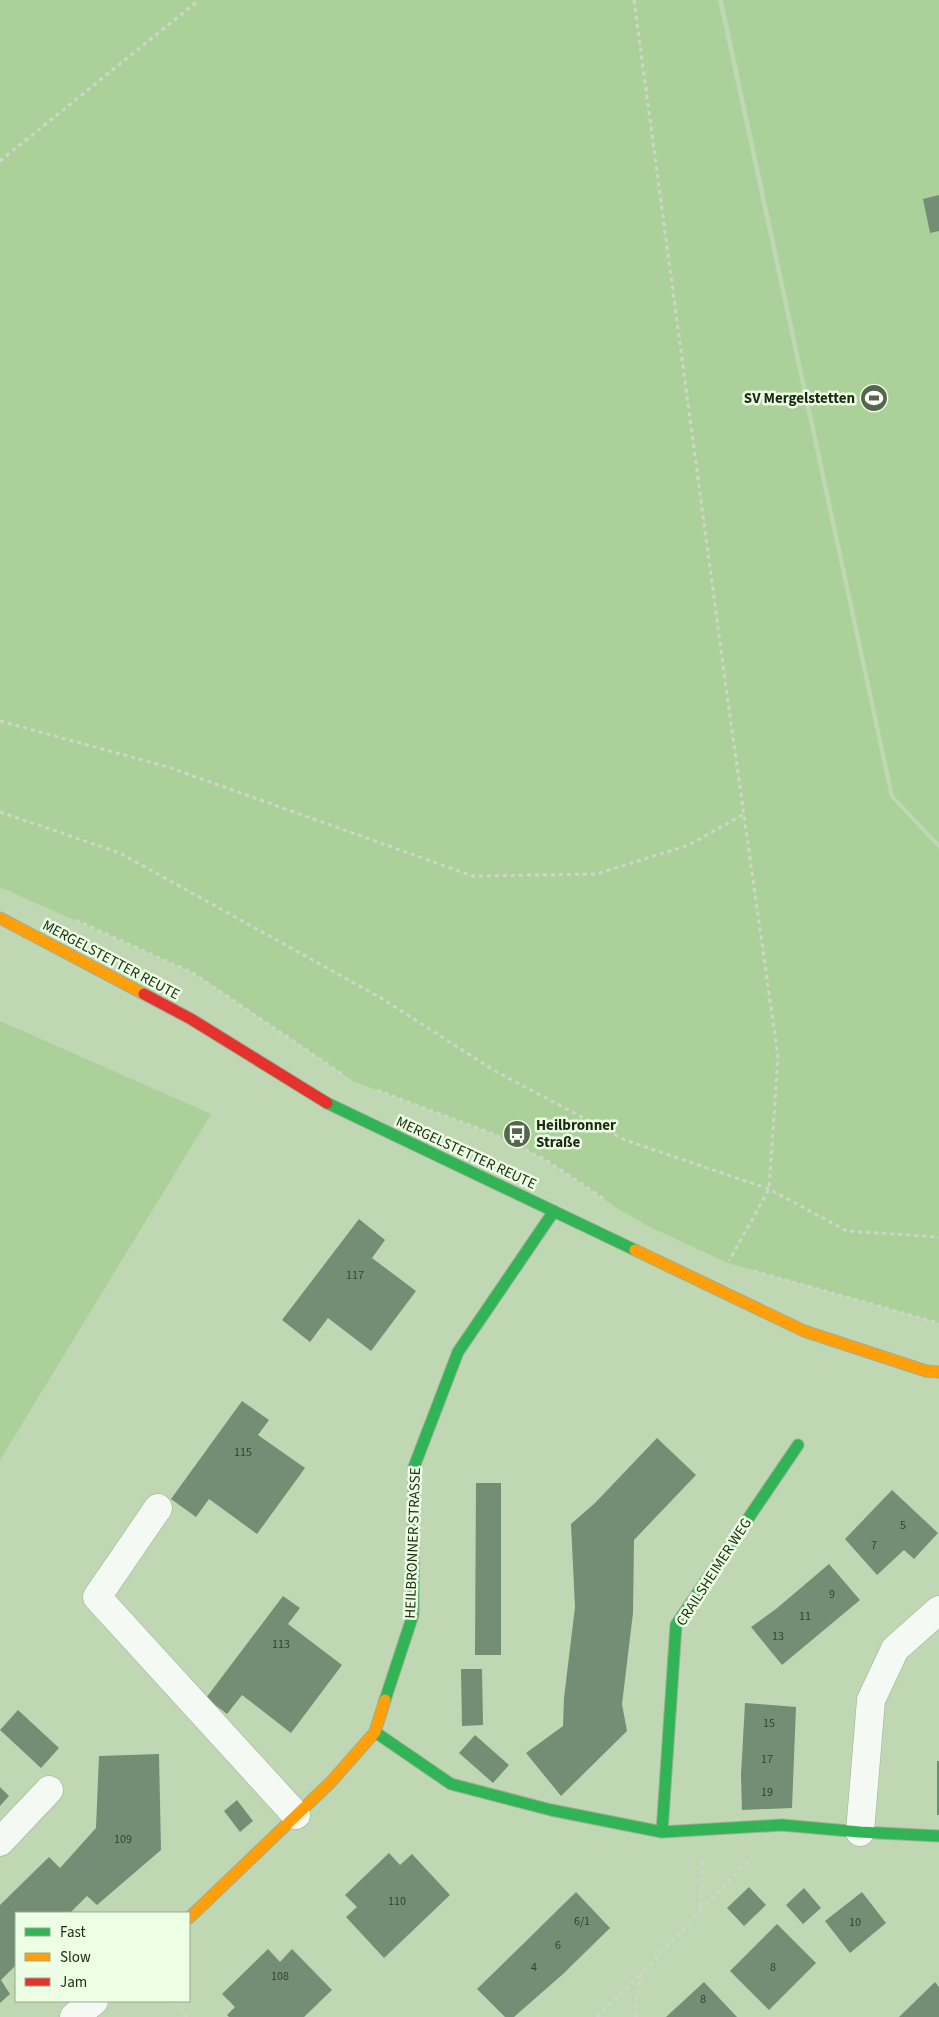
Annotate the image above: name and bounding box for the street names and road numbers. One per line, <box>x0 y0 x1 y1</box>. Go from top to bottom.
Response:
street label: MERGELSTETTER REUTE <box>39 915 183 1005</box>
street label: MERGELSTETTER REUTE <box>392 1111 540 1195</box>
street label: HEILBRONNER STRASSE <box>400 1467 426 1619</box>
street label: CRAILSHEIMER WEG <box>671 1514 757 1630</box>

